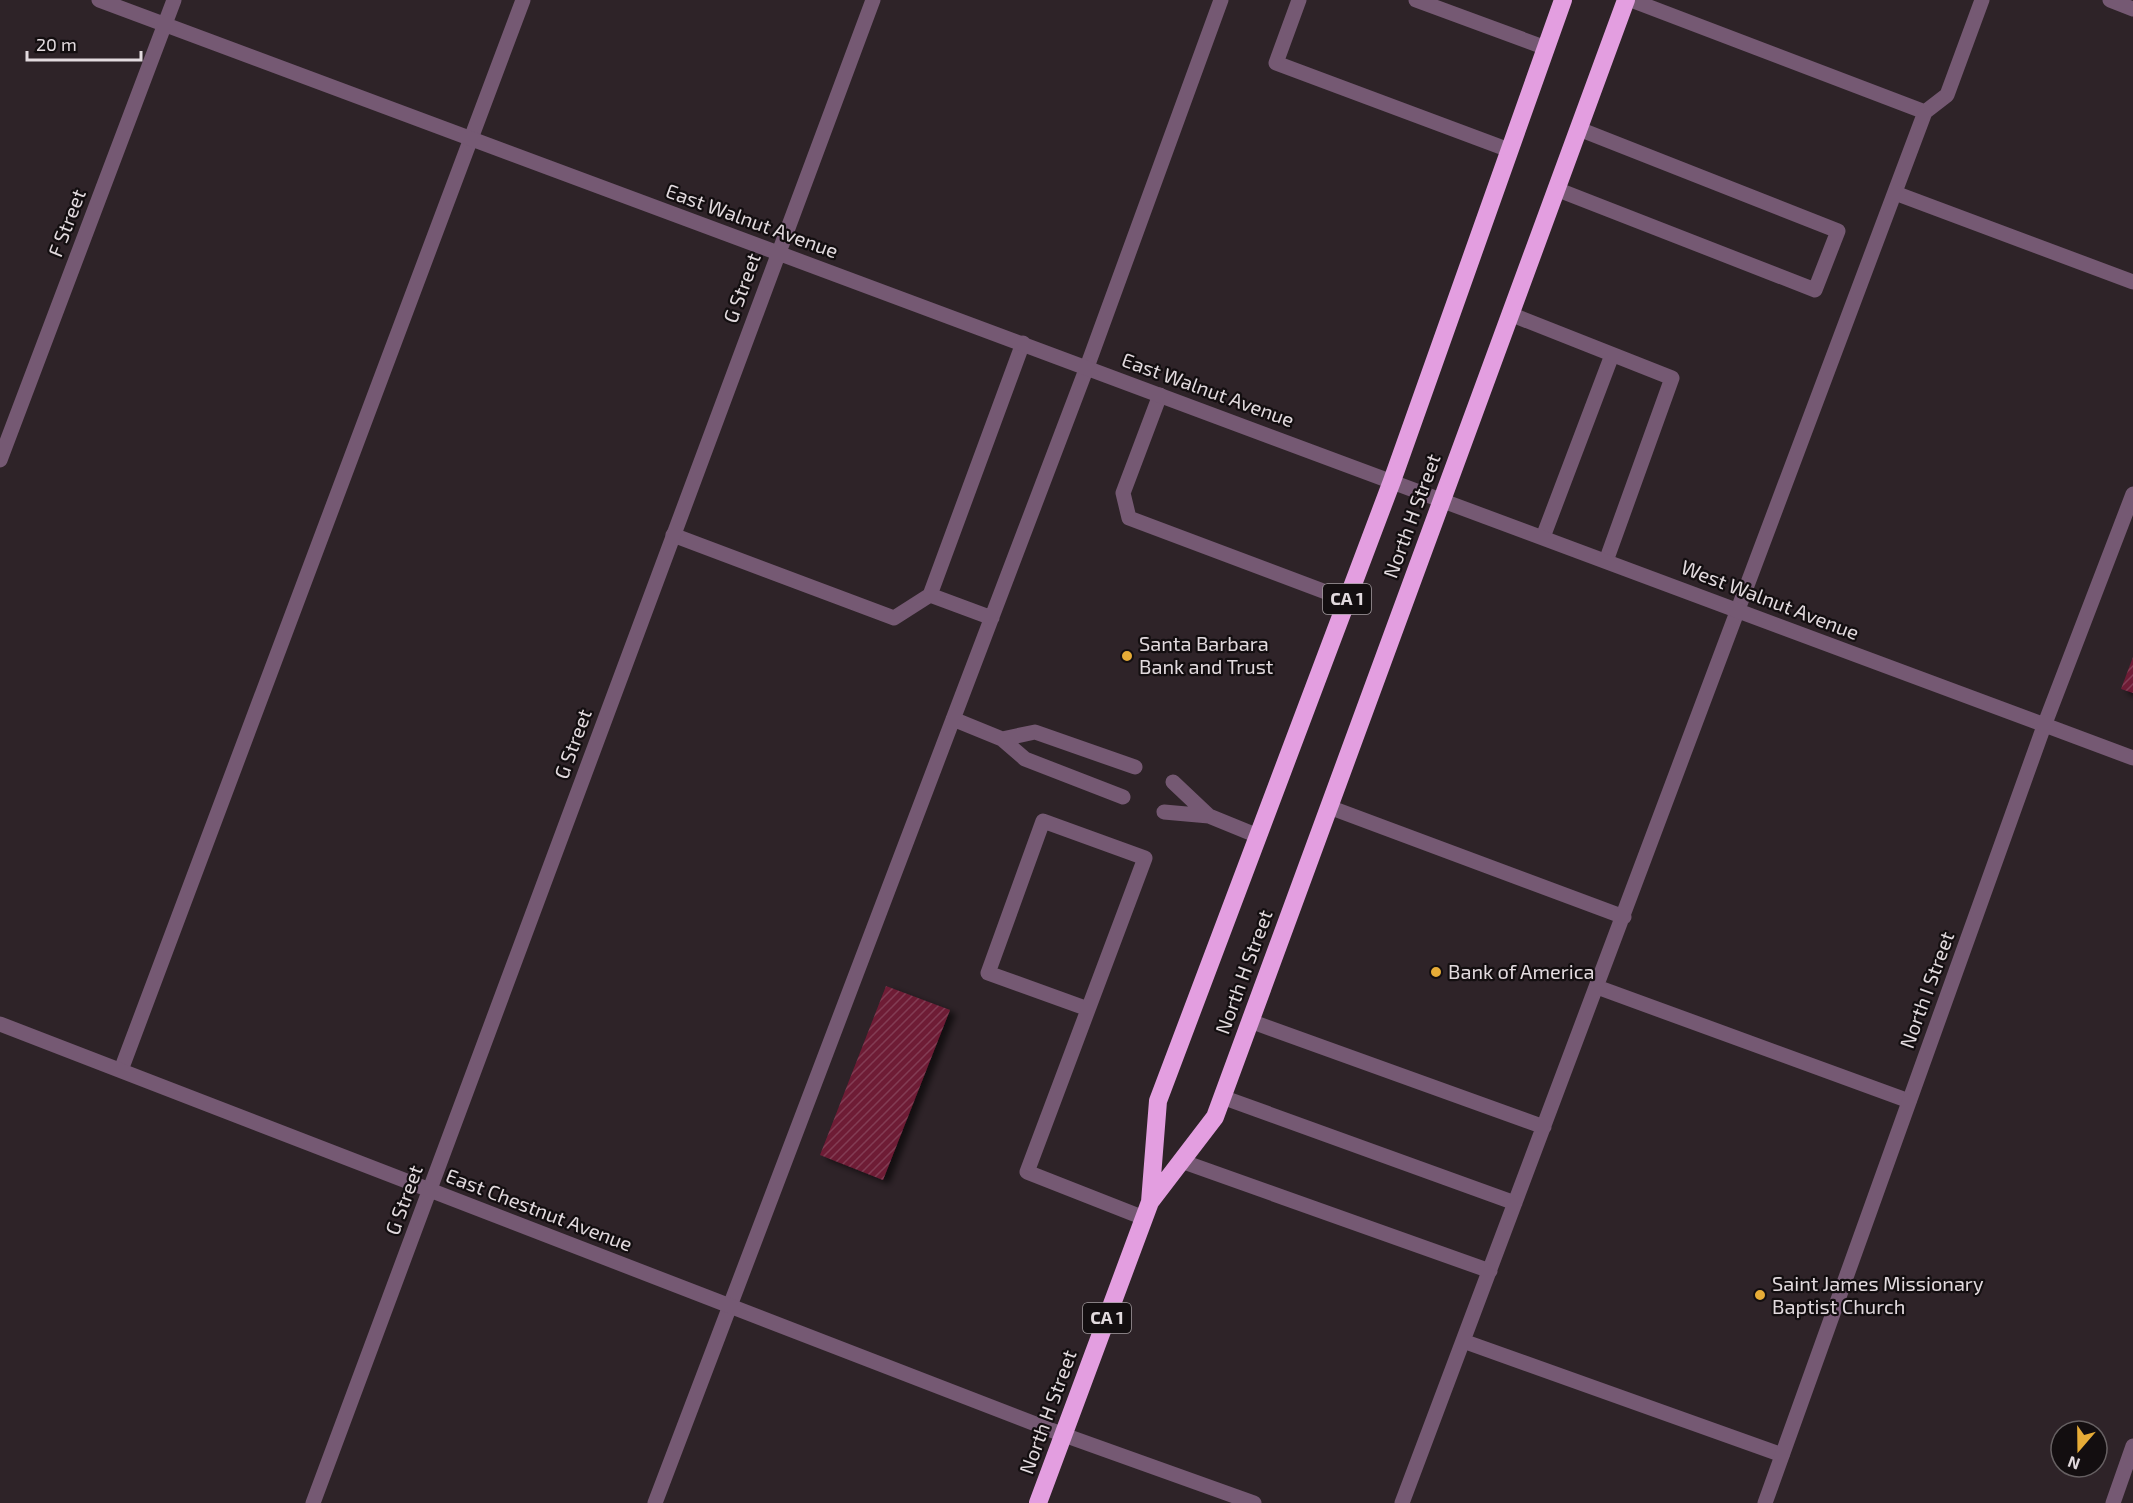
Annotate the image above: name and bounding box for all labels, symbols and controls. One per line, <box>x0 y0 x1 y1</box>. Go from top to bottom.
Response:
scale bar <box>27 24 141 62</box>
text: 20 m <box>36 33 77 55</box>
street label: East Walnut Avenue <box>663 178 842 262</box>
street label: F Street <box>42 185 90 260</box>
street label: G Street <box>717 249 765 326</box>
street label: East Walnut Avenue <box>1119 347 1298 431</box>
street label: North H Street <box>1377 450 1445 581</box>
street label: West Walnut Avenue <box>1678 554 1863 644</box>
road number: CA 1 <box>1323 584 1371 614</box>
place label: Santa Barbara Bank and Trust <box>1139 631 1274 678</box>
marker: Santa Barbara Bank and Trust <box>1120 649 1134 663</box>
street label: G Street <box>548 705 596 782</box>
street label: North H Street <box>1209 906 1277 1037</box>
street label: North I Street <box>1894 928 1958 1051</box>
place label: Bank of America <box>1448 959 1594 983</box>
marker: Bank of America <box>1429 965 1443 979</box>
street label: G Street <box>379 1161 427 1238</box>
street label: East Chestnut Avenue <box>443 1162 636 1256</box>
place label: Saint James Missionary Baptist Church <box>1772 1271 1984 1318</box>
marker: Saint James Missionary Baptist Church <box>1753 1288 1767 1302</box>
road number: CA 1 <box>1083 1303 1131 1333</box>
street label: North H Street <box>1013 1346 1081 1477</box>
north arrow <box>2049 1419 2109 1479</box>
text: N <box>2065 1453 2082 1474</box>

